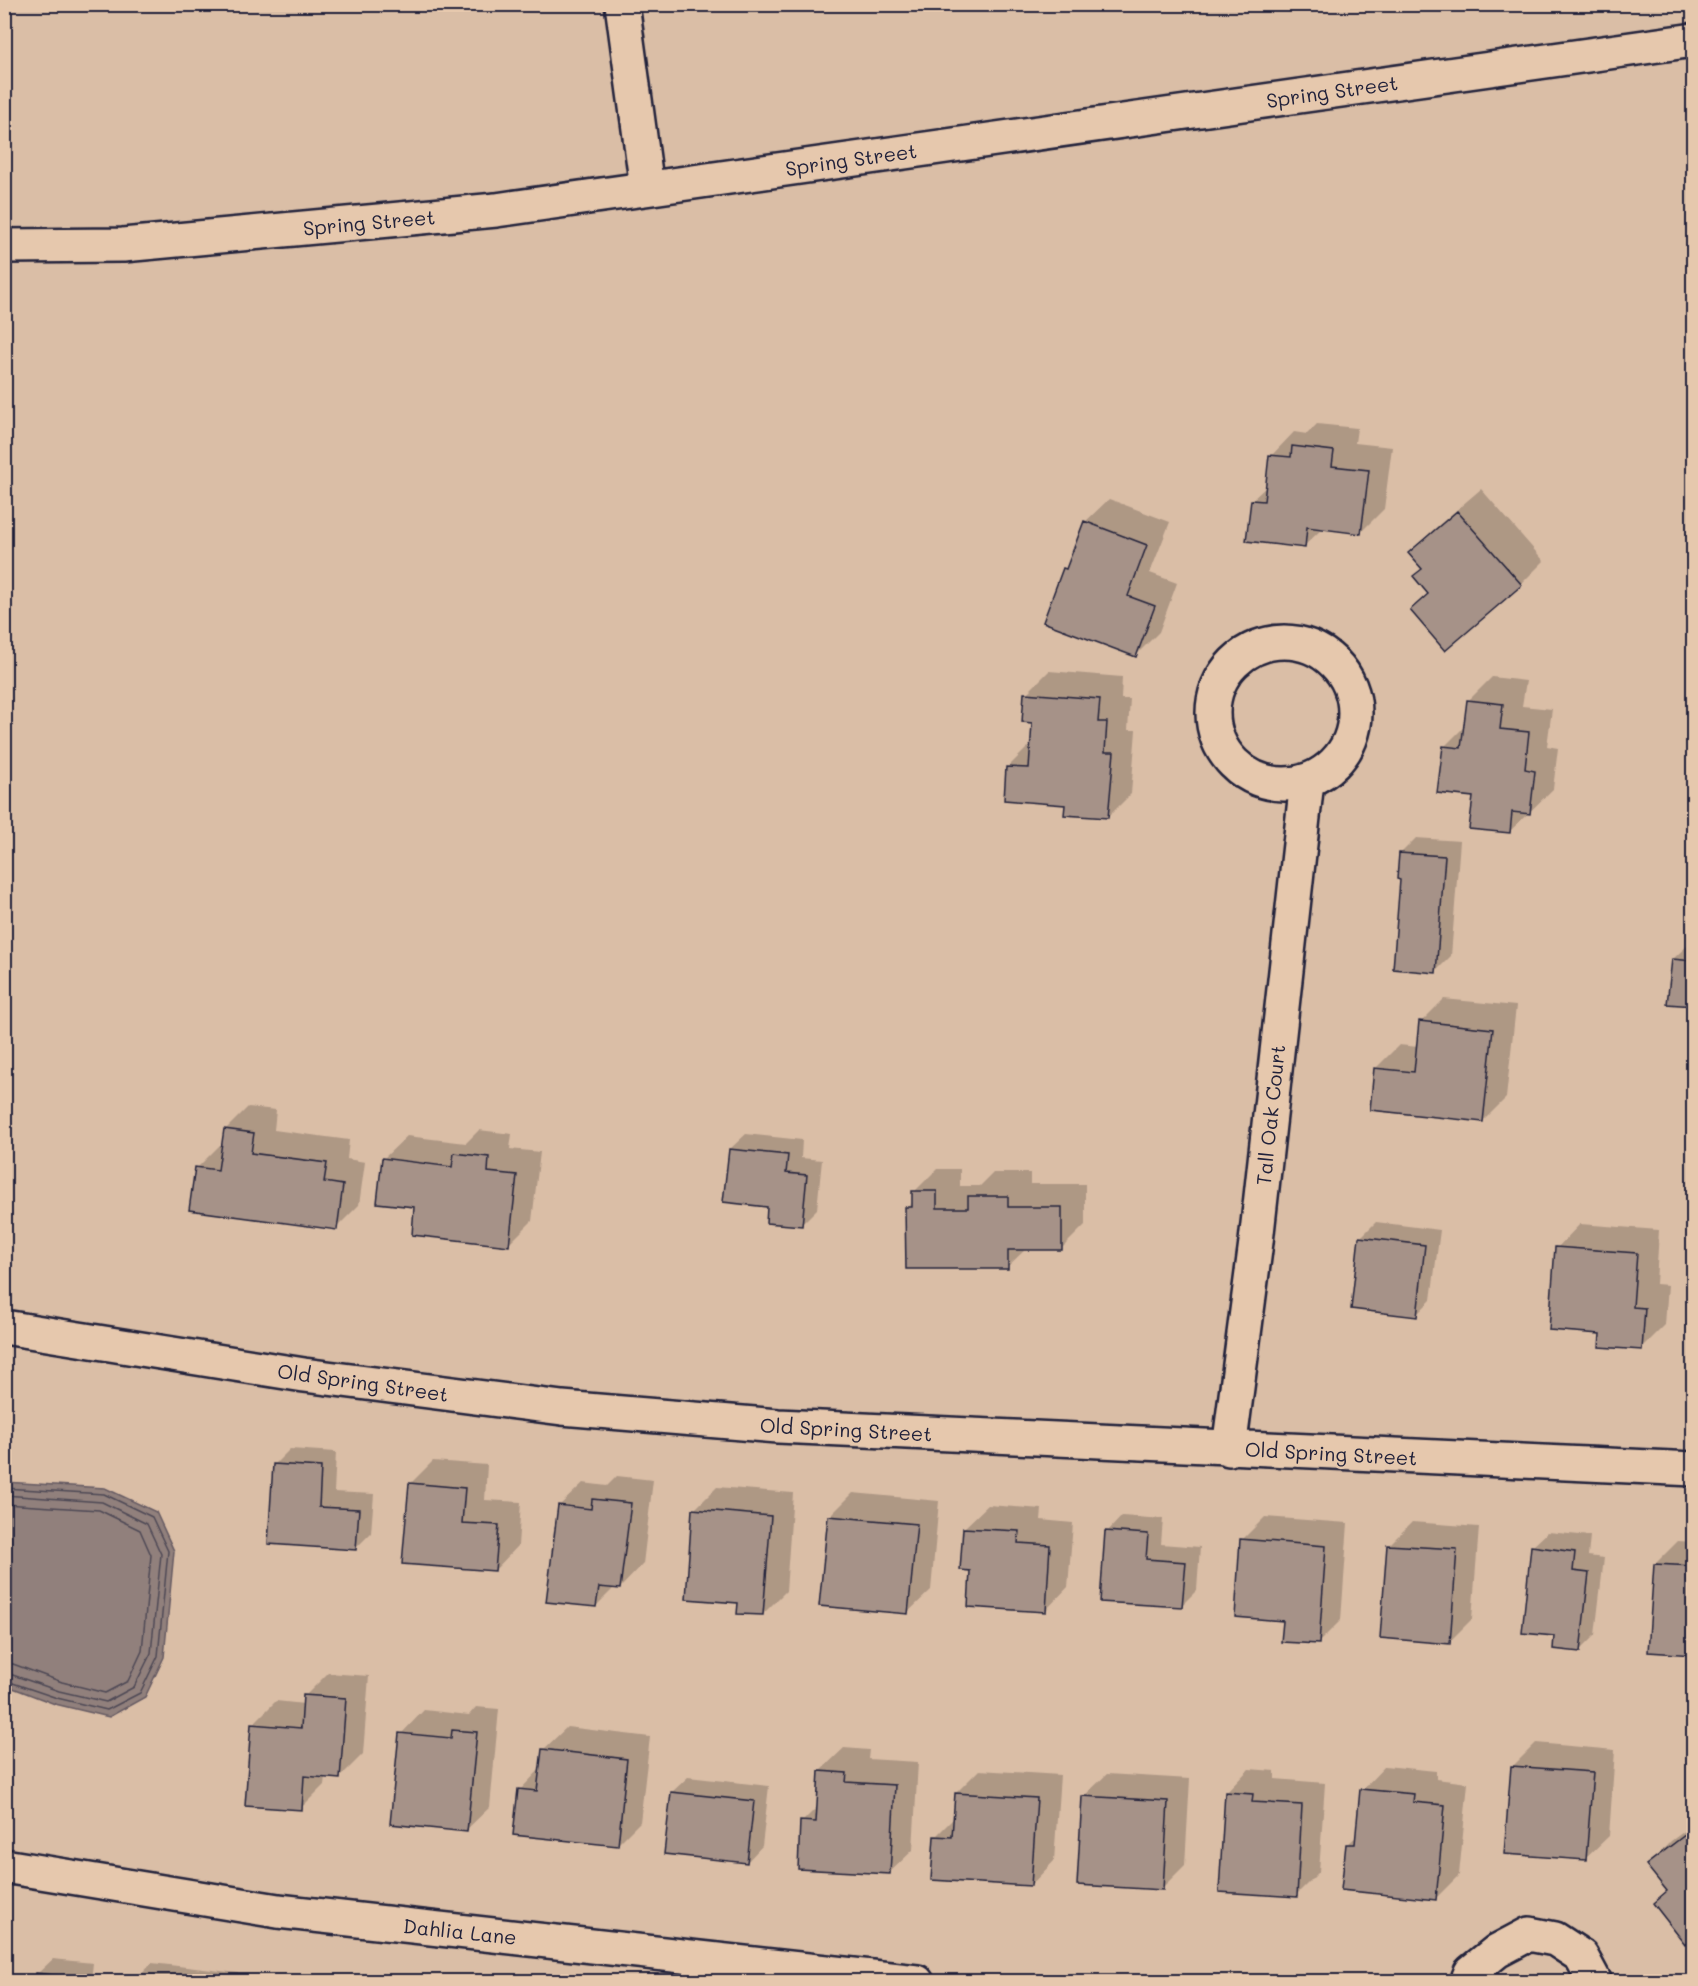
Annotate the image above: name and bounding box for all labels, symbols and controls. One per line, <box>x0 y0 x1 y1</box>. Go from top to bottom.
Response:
street label: Spring Street <box>1265 69 1399 113</box>
street label: Spring Street <box>784 137 918 181</box>
street label: Spring Street <box>302 203 436 241</box>
street label: Tall Oak Court <box>1250 1043 1290 1187</box>
street label: Old Spring Street <box>276 1357 450 1407</box>
street label: Old Spring Street <box>759 1412 933 1446</box>
street label: Old Spring Street <box>1244 1436 1418 1470</box>
street label: Dahlia Lane <box>402 1912 518 1950</box>

